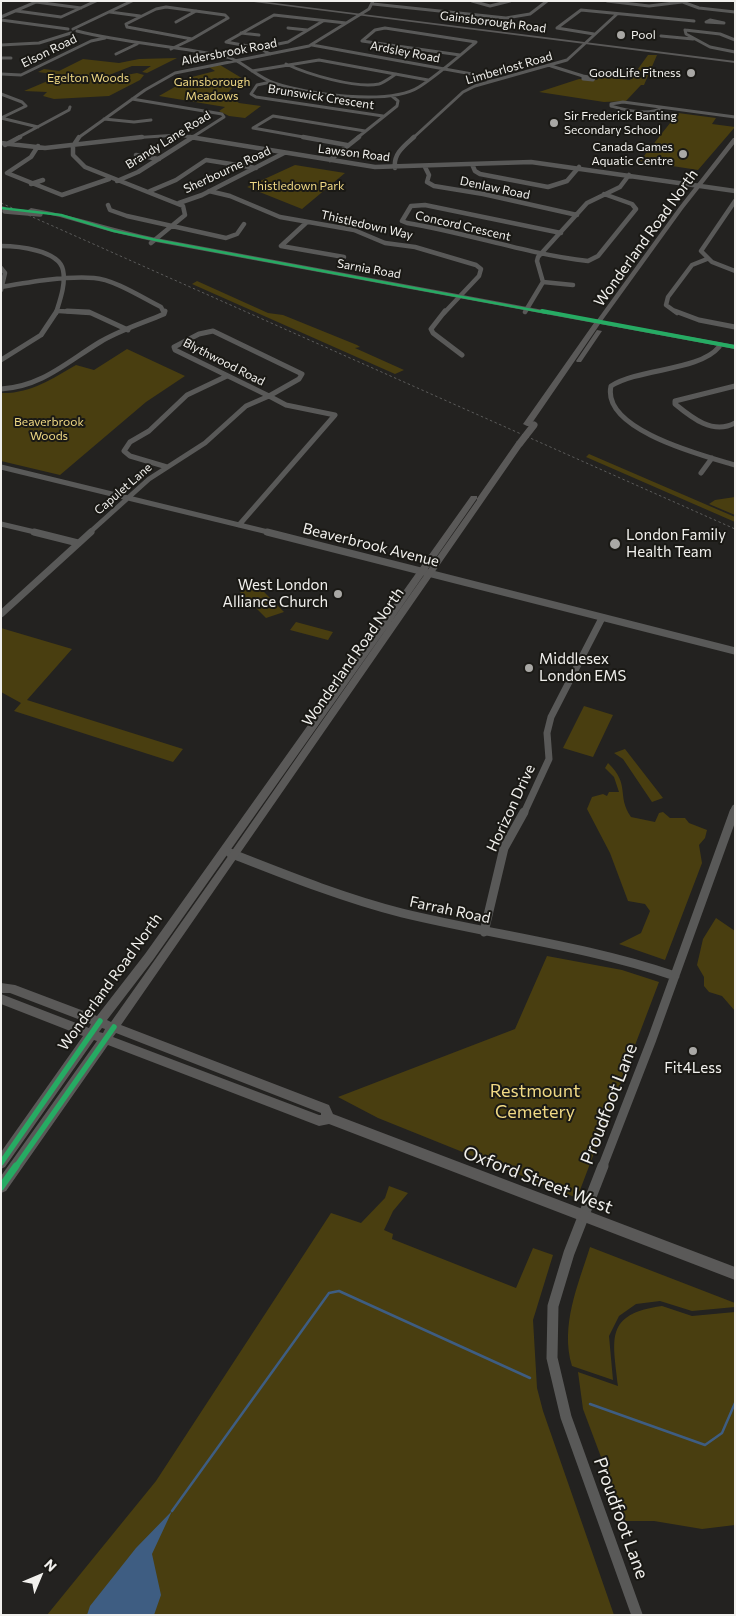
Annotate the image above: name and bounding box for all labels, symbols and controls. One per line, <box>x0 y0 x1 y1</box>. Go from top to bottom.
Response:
street label: Gainsborough Road <box>439 8 547 36</box>
place label: Pool <box>631 28 656 42</box>
marker: Pool <box>615 29 627 41</box>
street label: Elson Road <box>19 31 79 71</box>
street label: Aldersbrook Road <box>180 36 278 68</box>
street label: Ardsley Road <box>369 38 441 66</box>
street label: Limberlost Road <box>464 49 554 87</box>
place label: GoodLife Fitness <box>589 66 681 80</box>
marker: GoodLife Fitness <box>685 67 697 79</box>
park label: Egelton Woods <box>47 71 129 85</box>
park label: Gainsborough Meadows <box>174 75 250 103</box>
street label: Brunswick Crescent <box>267 81 375 113</box>
street label: Brandy Lane Road <box>123 108 213 172</box>
place label: Sir Frederick Banting Secondary School <box>564 109 677 137</box>
marker: Sir Frederick Banting Secondary School <box>548 117 560 129</box>
place label: Canada Games Aquatic Centre <box>592 140 673 168</box>
street label: Lawson Road <box>317 141 391 165</box>
street label: Sherbourne Road <box>181 144 273 196</box>
marker: Canada Games Aquatic Centre <box>677 148 689 160</box>
street label: Wonderland Road North <box>590 166 702 310</box>
street label: Denlaw Road <box>459 174 531 202</box>
park label: Thistledown Park <box>249 179 345 193</box>
street label: Thistledown Way <box>320 207 414 243</box>
street label: Concord Crescent <box>414 208 512 244</box>
street label: Sarnia Road <box>336 256 402 282</box>
street label: Blythwood Road <box>181 335 267 389</box>
park label: Beaverbrook Woods <box>14 415 84 443</box>
street label: Capulet Lane <box>91 460 155 518</box>
street label: Beaverbrook Avenue <box>301 519 441 571</box>
place label: London Family Health Team <box>626 526 726 561</box>
marker: London Family Health Team <box>608 537 622 551</box>
place label: West London Alliance Church <box>223 576 328 611</box>
street label: Wonderland Road North <box>298 584 408 730</box>
marker: West London Alliance Church <box>332 588 344 600</box>
place label: Middlesex London EMS <box>539 650 626 685</box>
marker: Middlesex London EMS <box>523 662 535 674</box>
street label: Horizon Drive <box>483 762 539 854</box>
street label: Farrah Road <box>408 893 492 927</box>
street label: Wonderland Road North <box>54 910 166 1054</box>
street label: Proudfoot Lane <box>576 1040 642 1168</box>
marker: Fit4Less <box>687 1045 699 1057</box>
place label: Fit4Less <box>664 1059 722 1077</box>
park label: Restmount Cemetery <box>490 1080 580 1122</box>
street label: Oxford Street West <box>460 1141 616 1219</box>
street label: Proudfoot Lane <box>589 1454 653 1582</box>
north arrow <box>15 1551 65 1601</box>
text: N <box>41 1555 61 1575</box>

